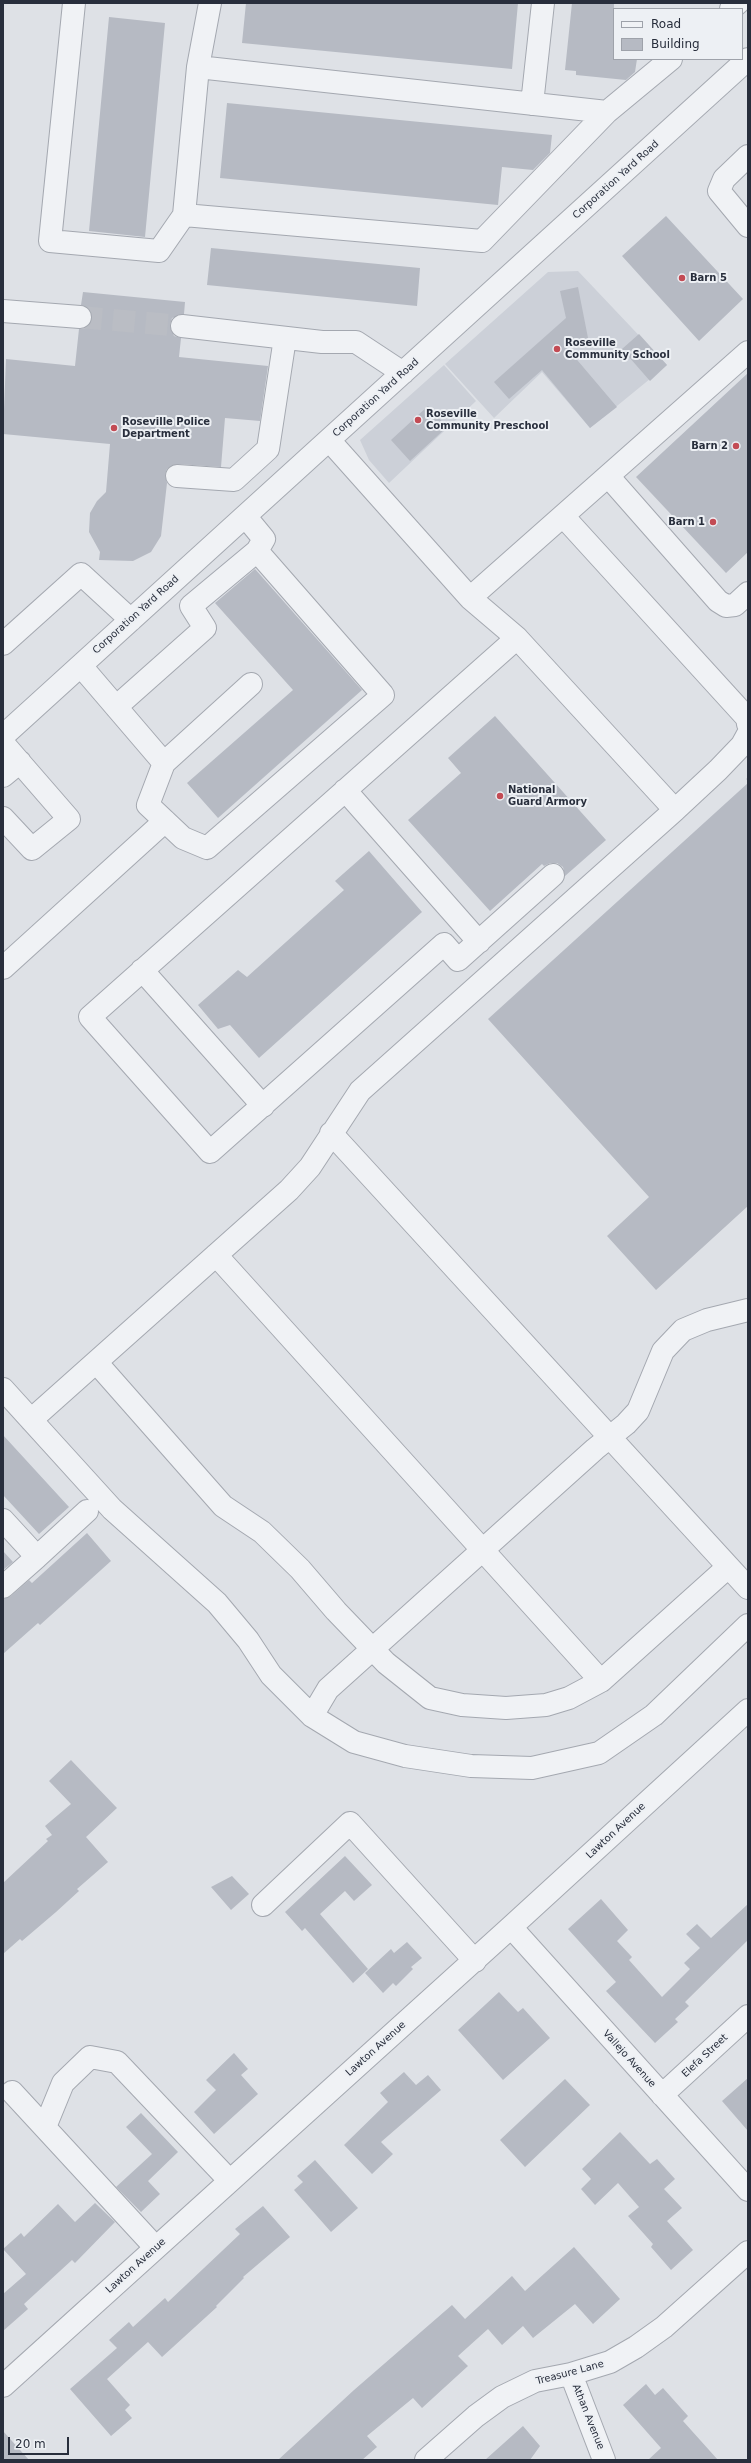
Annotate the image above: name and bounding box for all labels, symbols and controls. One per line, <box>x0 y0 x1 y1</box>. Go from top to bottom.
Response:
legend <box>613 8 743 60</box>
text: Road <box>651 17 681 31</box>
text: Building <box>651 37 700 51</box>
street label: Corporation Yard Road <box>570 138 662 222</box>
place label: Barn 5 <box>690 272 727 284</box>
marker: Barn 5 <box>677 273 687 283</box>
place label: Roseville Community School <box>565 337 670 360</box>
marker: Roseville Community School <box>552 344 562 354</box>
street label: Corporation Yard Road <box>330 356 422 440</box>
place label: Roseville Community Preschool <box>426 408 549 432</box>
marker: Roseville Community Preschool <box>413 415 423 425</box>
place label: Roseville Police Department <box>122 416 210 440</box>
marker: Roseville Police Department <box>109 423 119 433</box>
place label: Barn 2 <box>691 440 728 452</box>
marker: Barn 2 <box>731 441 741 451</box>
place label: Barn 1 <box>668 516 705 528</box>
marker: Barn 1 <box>708 517 718 527</box>
street label: Corporation Yard Road <box>90 573 182 657</box>
place label: National Guard Armory <box>508 784 587 808</box>
marker: National Guard Armory <box>495 791 505 801</box>
street label: Lawton Avenue <box>584 1800 648 1862</box>
street label: Lawton Avenue <box>344 2019 408 2079</box>
street label: Vallejo Avenue <box>600 2028 658 2090</box>
street label: Elefa Street <box>680 2032 730 2080</box>
street label: Lawton Avenue <box>104 2236 168 2296</box>
street label: Treasure Lane <box>535 2358 605 2388</box>
street label: Athan Avenue <box>569 2382 607 2452</box>
scale bar <box>10 2429 71 2455</box>
text: 20 m <box>15 2437 46 2451</box>

